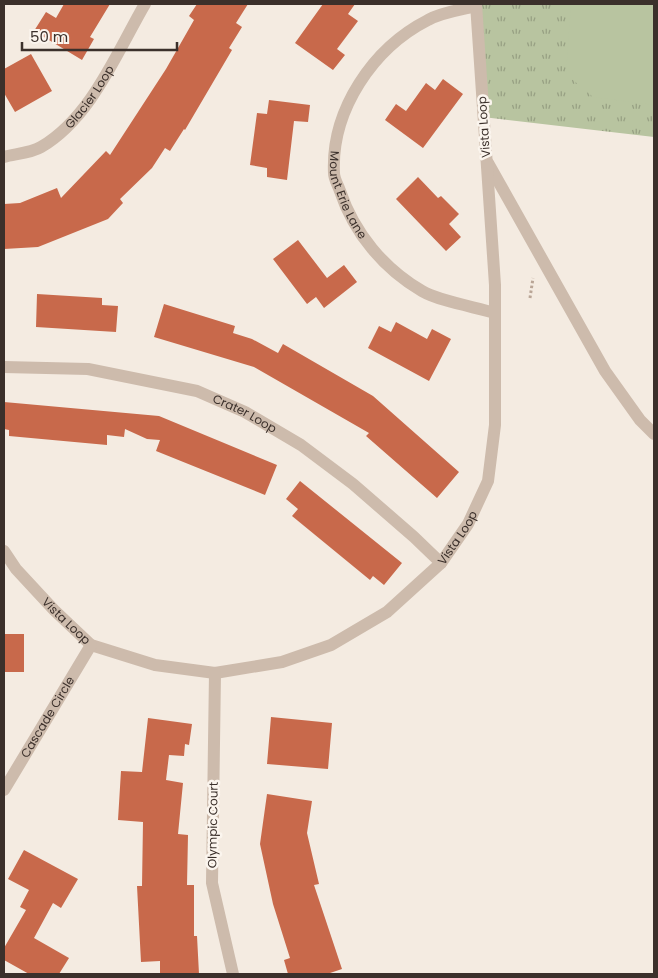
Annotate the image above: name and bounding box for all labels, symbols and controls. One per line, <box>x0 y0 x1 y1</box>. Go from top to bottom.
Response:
scale bar <box>22 20 178 52</box>
text: 50 m <box>30 26 68 47</box>
street label: Glacier Loop <box>61 62 118 132</box>
street label: Vista Loop <box>473 96 494 158</box>
street label: Mount Erie Lane <box>326 150 371 242</box>
street label: Crater Loop <box>210 390 280 437</box>
street label: Vista Loop <box>433 508 481 568</box>
street label: Vista Loop <box>38 593 95 648</box>
street label: Cascade Circle <box>16 673 78 761</box>
street label: Olympic Court <box>203 782 222 868</box>

